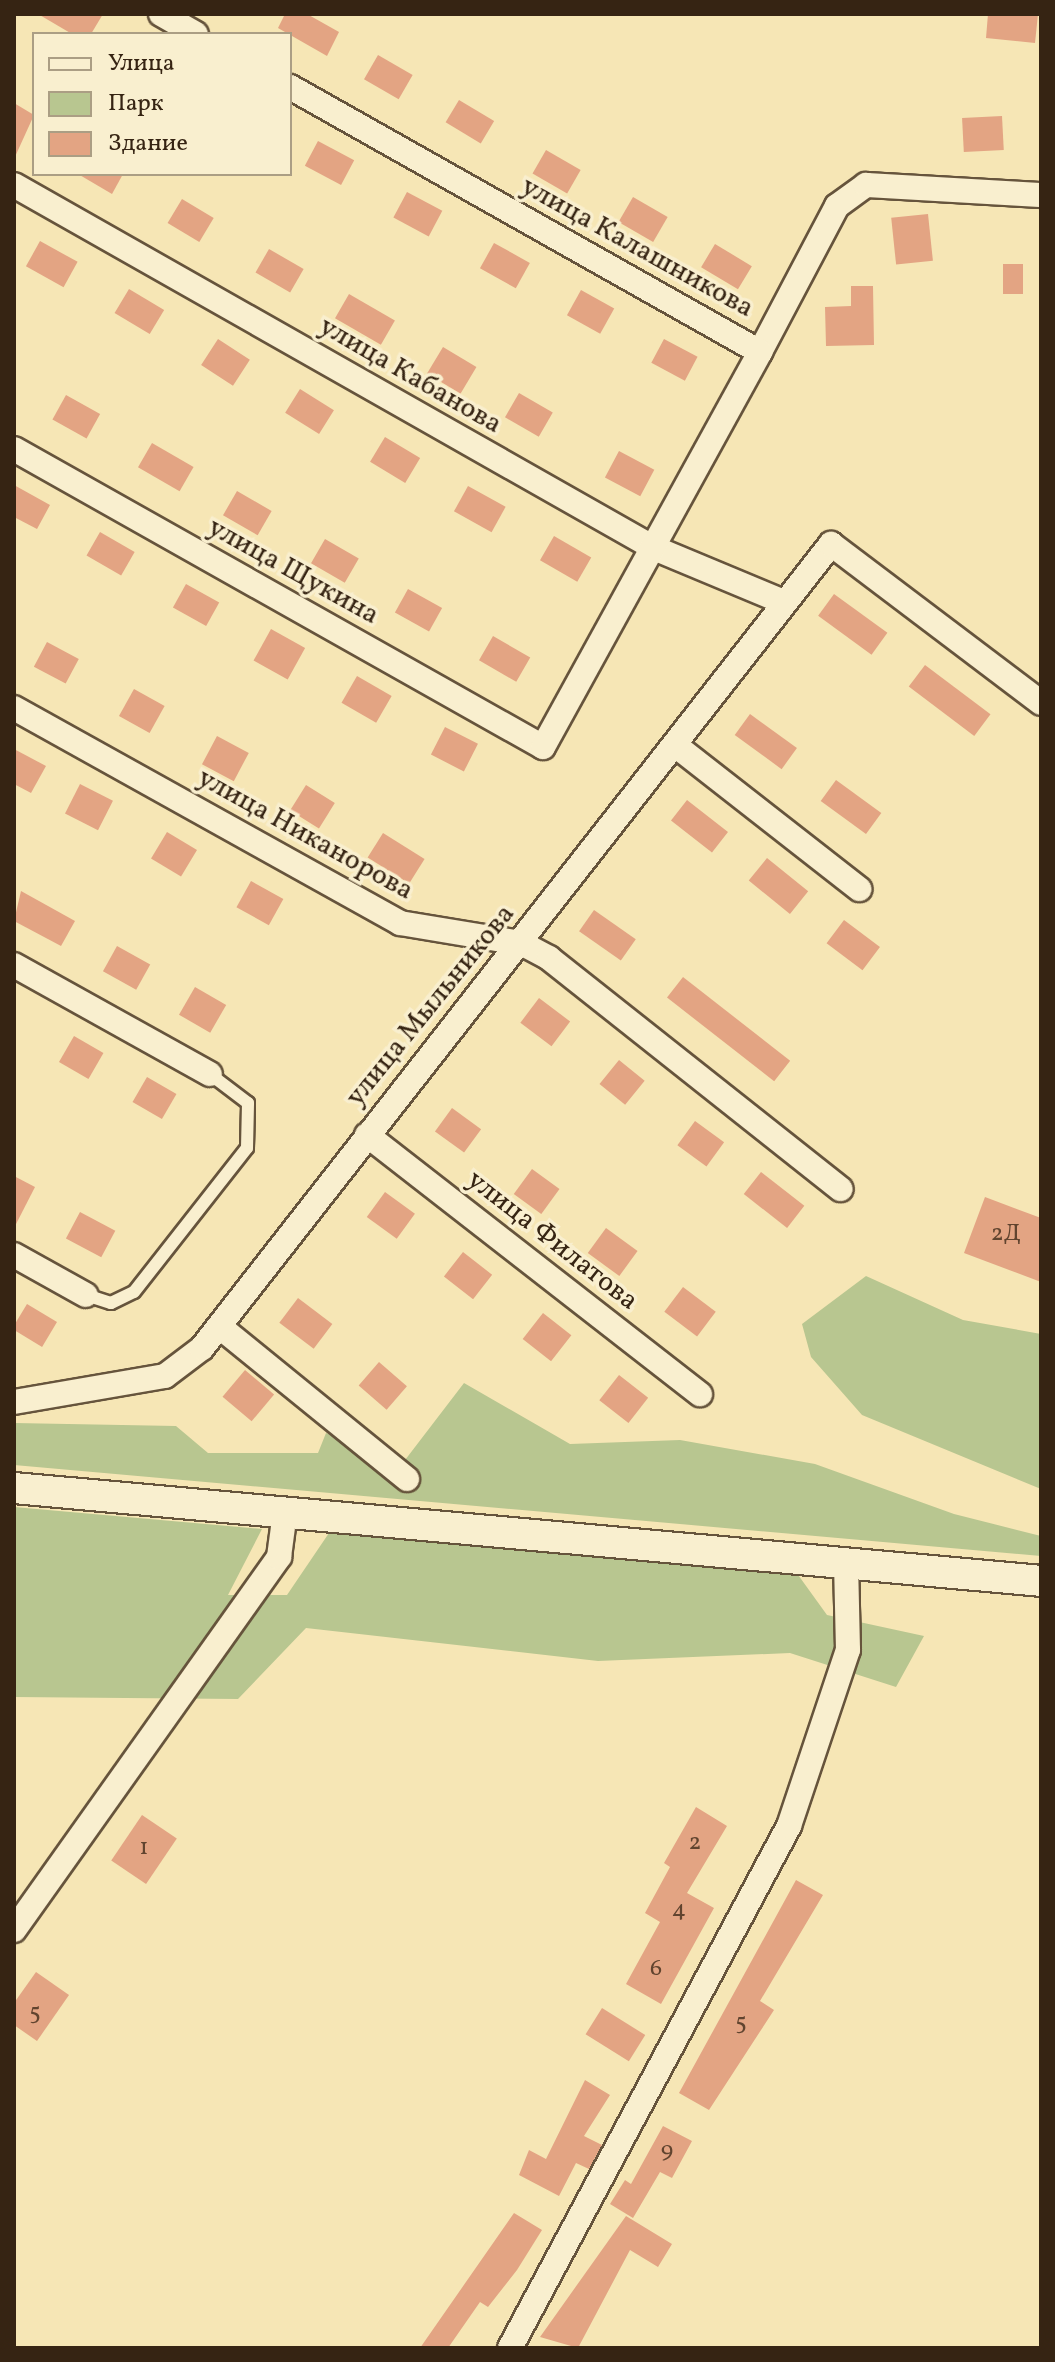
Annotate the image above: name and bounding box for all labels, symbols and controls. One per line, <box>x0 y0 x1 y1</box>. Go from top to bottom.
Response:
legend <box>32 32 292 176</box>
text: Улица <box>108 47 175 81</box>
text: Парк <box>108 87 164 121</box>
text: Здание <box>108 127 188 161</box>
street label: улица Калашникова <box>515 170 759 326</box>
street label: улица Кабанова <box>313 310 507 442</box>
street label: улица Щукина <box>202 511 384 633</box>
street label: улица Никанорова <box>191 762 419 908</box>
street label: улица Мыльникова <box>339 898 523 1114</box>
street label: улица Филатова <box>460 1164 644 1318</box>
house number: 2Д <box>991 1221 1021 1249</box>
house number: 2 <box>689 1830 701 1858</box>
house number: 1 <box>139 1835 149 1863</box>
house number: 4 <box>672 1897 686 1925</box>
house number: 6 <box>650 1956 662 1984</box>
house number: 5 <box>29 2000 41 2028</box>
house number: 5 <box>735 2010 747 2038</box>
house number: 9 <box>661 2138 673 2166</box>

